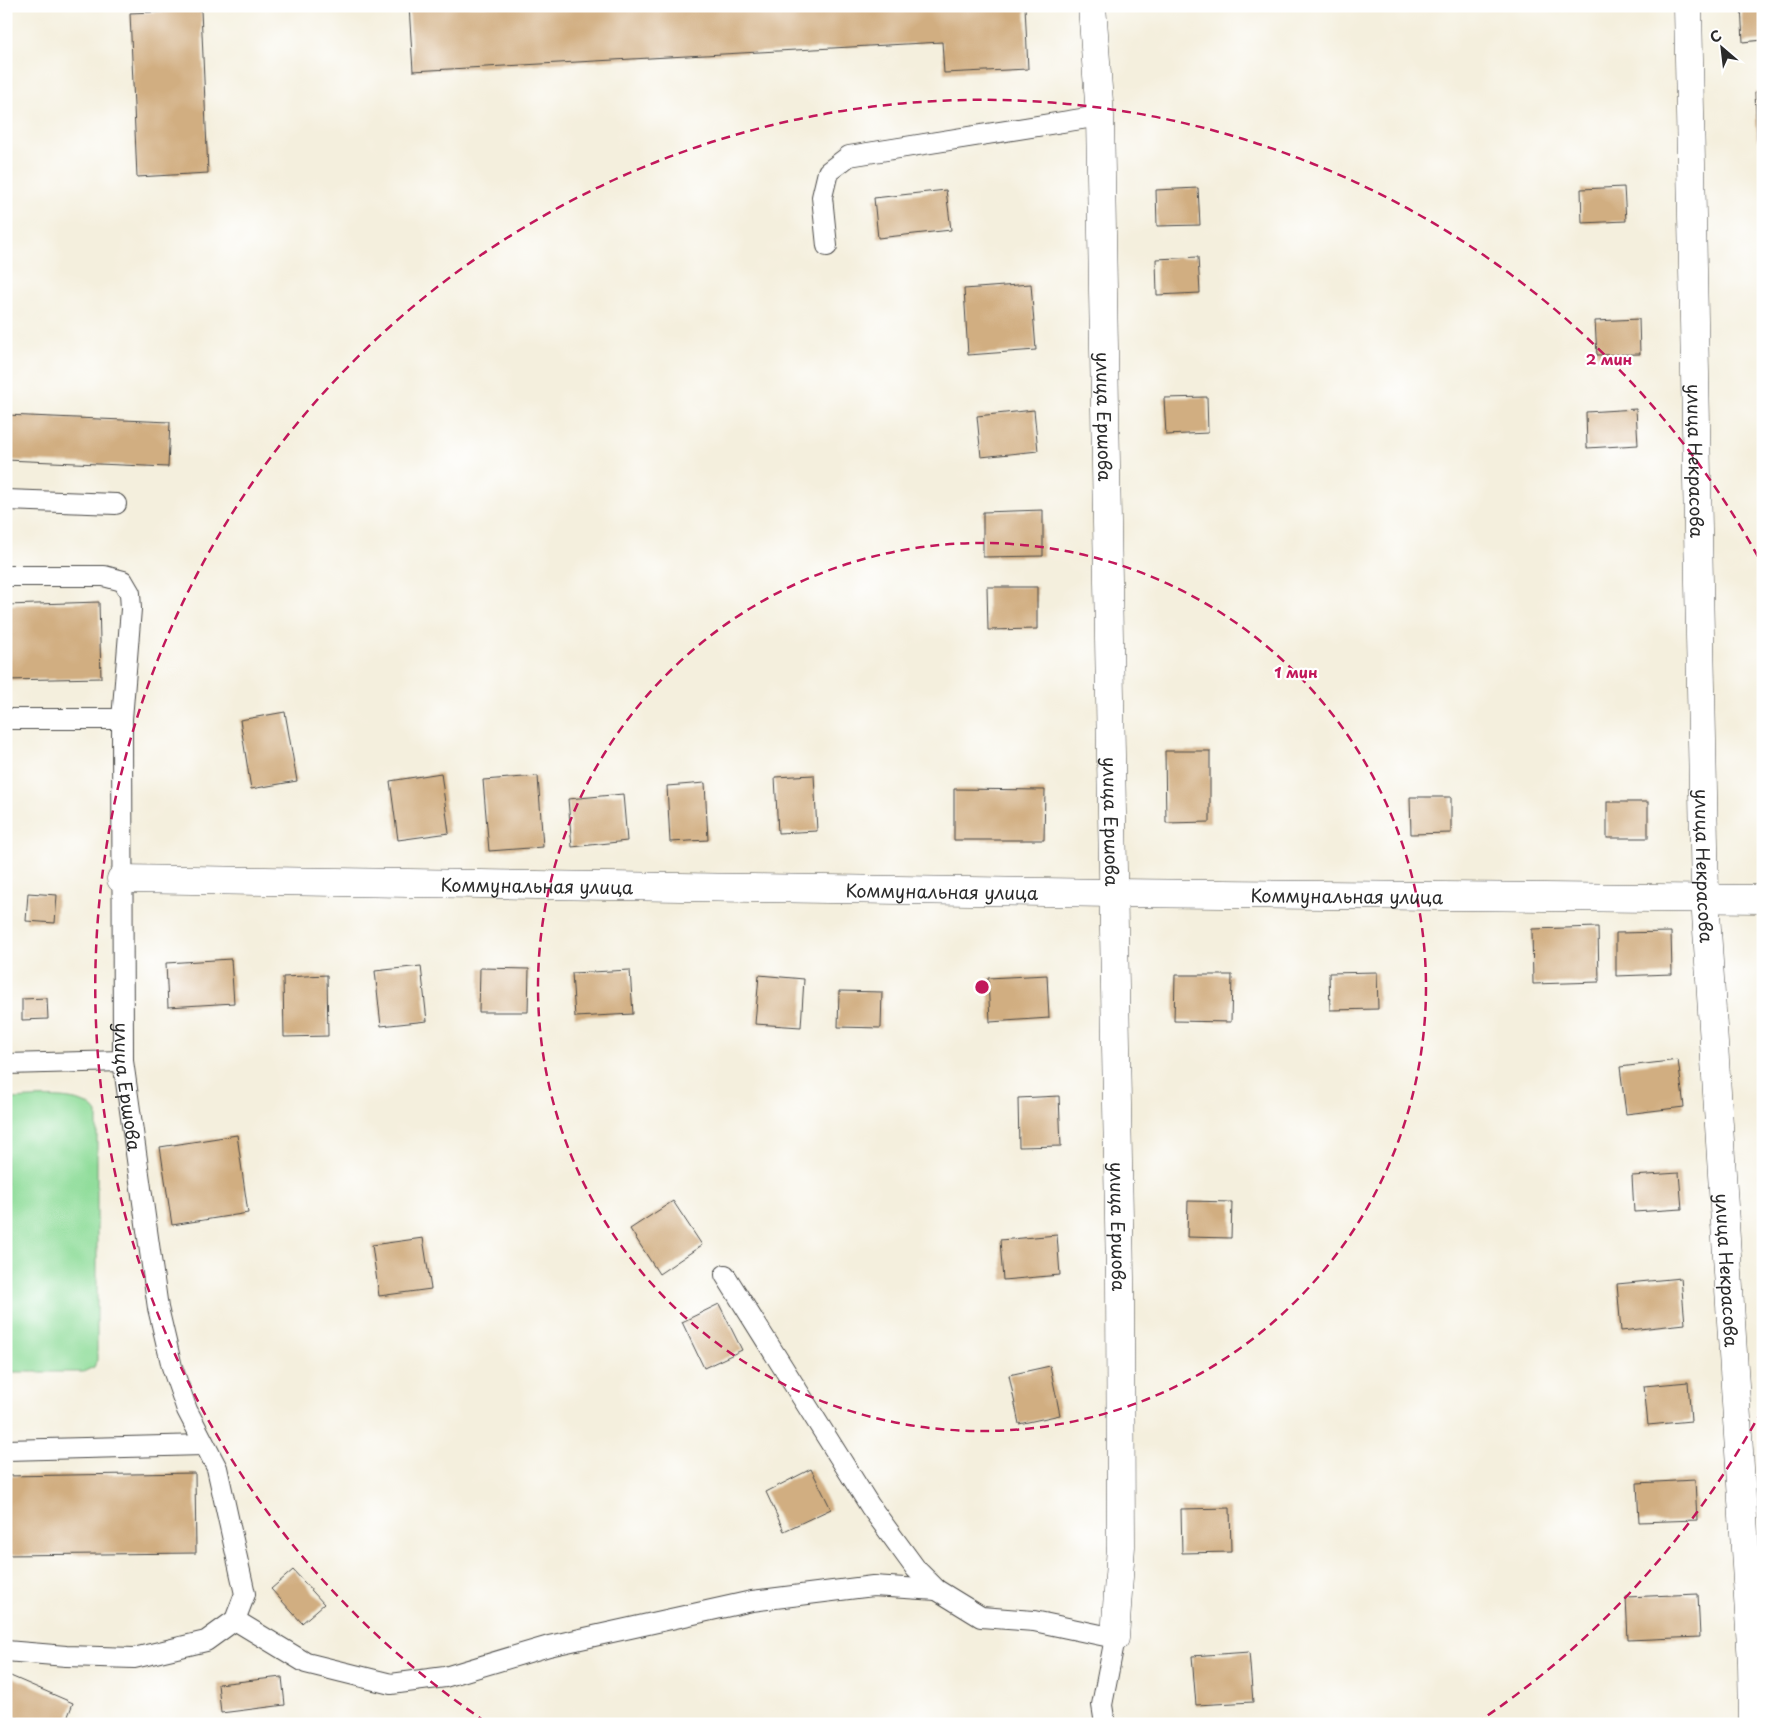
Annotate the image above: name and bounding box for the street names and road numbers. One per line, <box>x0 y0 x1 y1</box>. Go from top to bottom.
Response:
street label: улица Ершова <box>1091 352 1120 482</box>
street label: улица Некрасова <box>1682 384 1712 539</box>
street label: улица Ершова <box>1098 757 1127 887</box>
street label: улица Некрасова <box>1689 789 1721 944</box>
street label: Коммунальная улица <box>440 870 634 900</box>
street label: Коммунальная улица <box>845 876 1039 905</box>
street label: Коммунальная улица <box>1250 881 1444 910</box>
street label: улица Ершова <box>109 1022 149 1154</box>
street label: улица Ершова <box>1105 1162 1134 1292</box>
street label: улица Некрасова <box>1710 1192 1746 1349</box>

